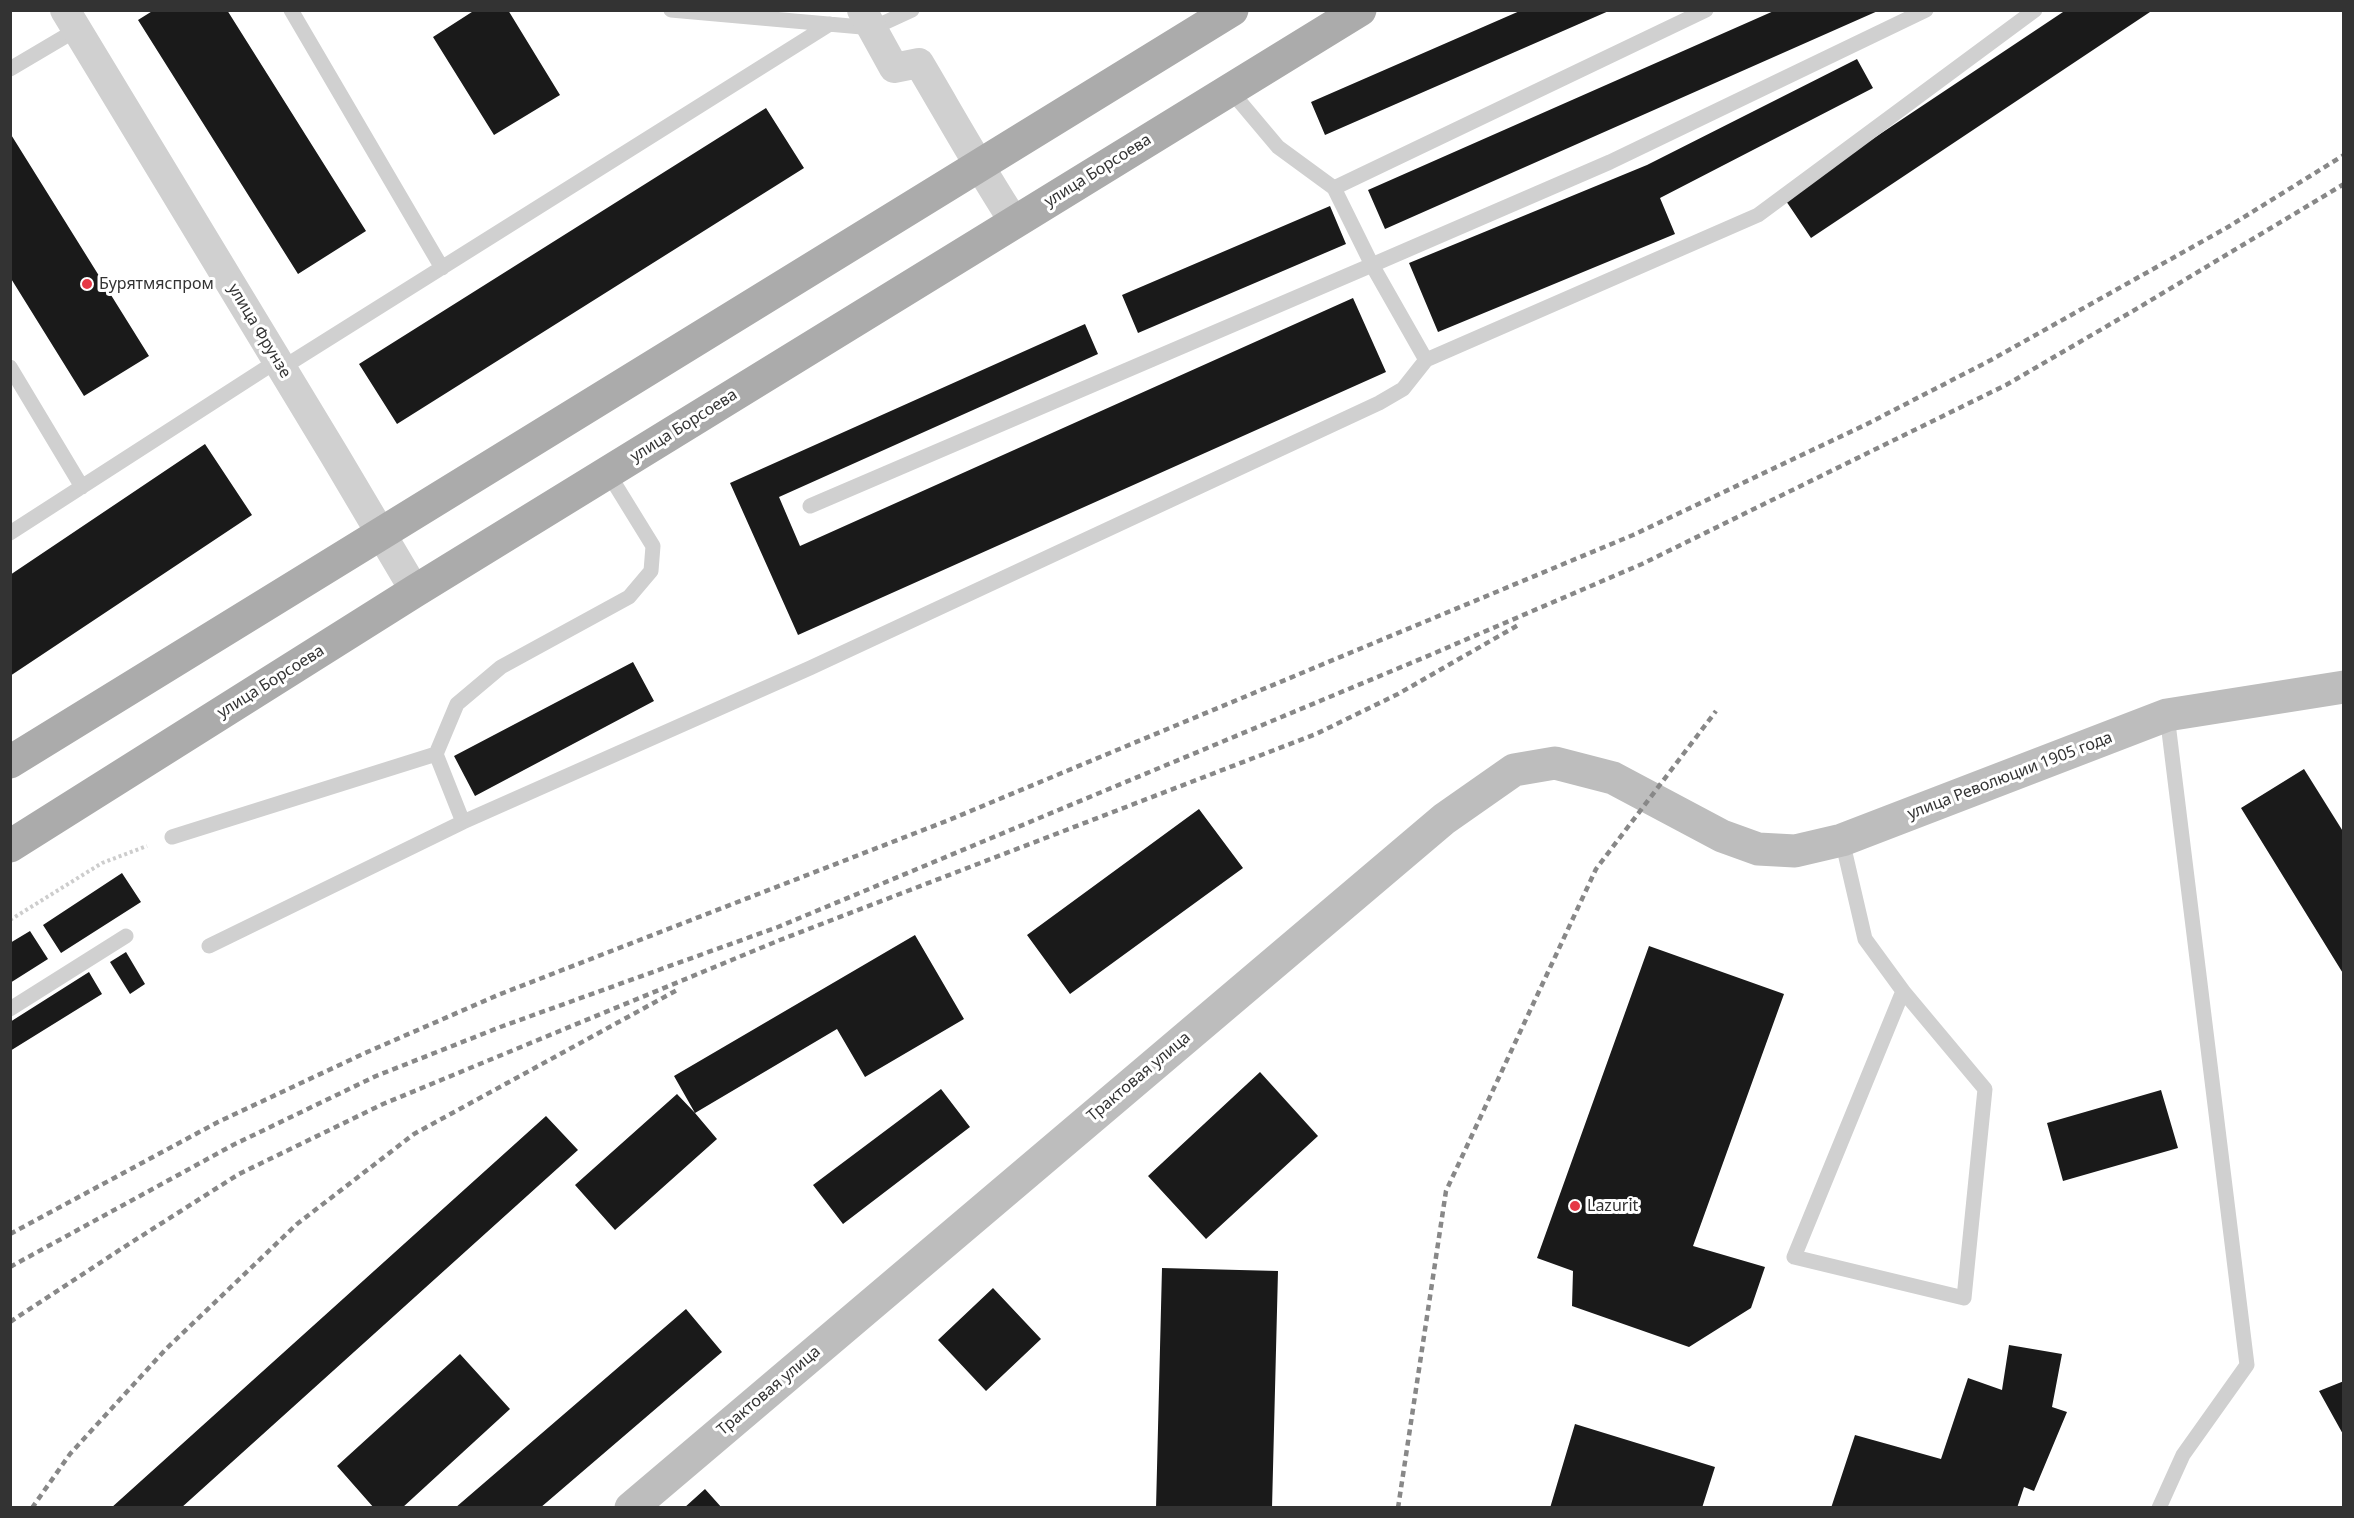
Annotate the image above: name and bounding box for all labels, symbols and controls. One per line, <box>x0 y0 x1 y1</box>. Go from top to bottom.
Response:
street label: улица Борсоева <box>1041 130 1155 212</box>
place label: Бурятмяспром <box>99 274 214 294</box>
marker: Бурятмяспром <box>80 277 94 291</box>
street label: улица Фрунзе <box>223 280 295 382</box>
street label: улица Борсоева <box>627 385 741 467</box>
street label: улица Борсоева <box>214 641 328 723</box>
street label: улица Революции 1905 года <box>1905 728 2115 824</box>
street label: Трактовая улица <box>1083 1028 1195 1126</box>
place label: Lazurit <box>1587 1196 1638 1216</box>
marker: Lazurit <box>1568 1199 1582 1213</box>
street label: Трактовая улица <box>713 1342 825 1440</box>

